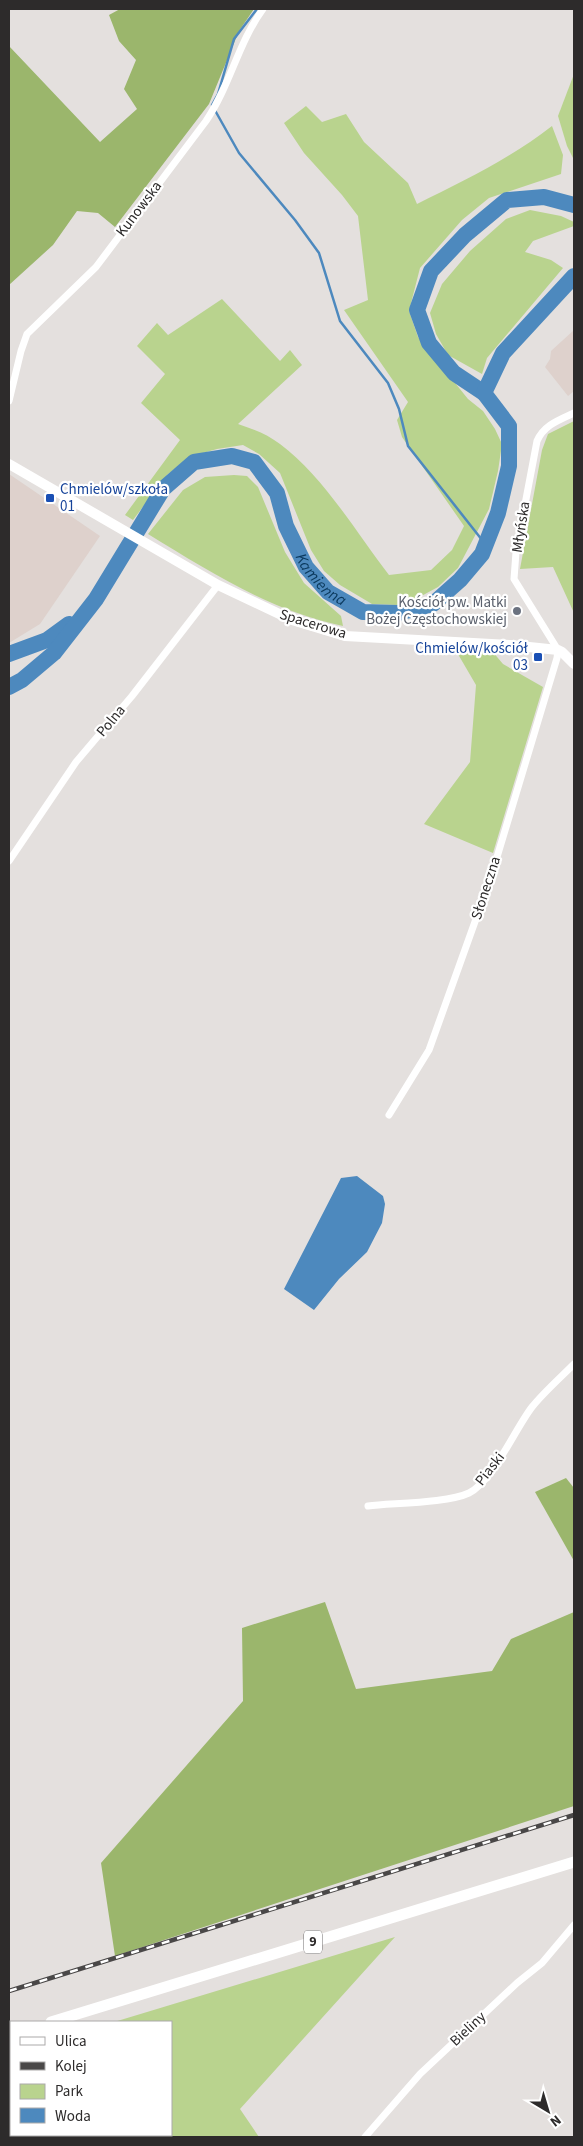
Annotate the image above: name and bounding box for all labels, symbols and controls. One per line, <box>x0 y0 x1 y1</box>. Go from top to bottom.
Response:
street label: Kunowska <box>111 177 167 241</box>
place label: Chmielów/szkoła 01 <box>60 479 168 517</box>
marker: Chmielów/szkoła 01 <box>44 492 56 504</box>
street label: Młyńska <box>507 500 535 554</box>
water label: Kamienna <box>290 549 351 611</box>
place label: Kościół pw. Matki Bożej Częstochowskiej <box>366 592 507 630</box>
street label: Spacerowa <box>277 604 349 644</box>
marker: Kościół pw. Matki Bożej Częstochowskiej <box>511 605 523 617</box>
place label: Chmielów/kościół 03 <box>415 638 529 676</box>
marker: Chmielów/kościół 03 <box>532 651 544 663</box>
street label: Polna <box>91 701 131 741</box>
street label: Słoneczna <box>466 854 506 922</box>
street label: Piaski <box>470 1448 510 1490</box>
road number: 9 <box>304 1930 322 1954</box>
street label: Bieliny <box>445 2007 491 2051</box>
legend <box>10 2021 172 2136</box>
text: Ulica <box>55 2031 86 2052</box>
text: Kolej <box>55 2056 87 2077</box>
text: Park <box>55 2081 84 2102</box>
north arrow <box>523 2086 573 2136</box>
text: Woda <box>55 2106 91 2127</box>
text: N <box>546 2110 565 2131</box>

